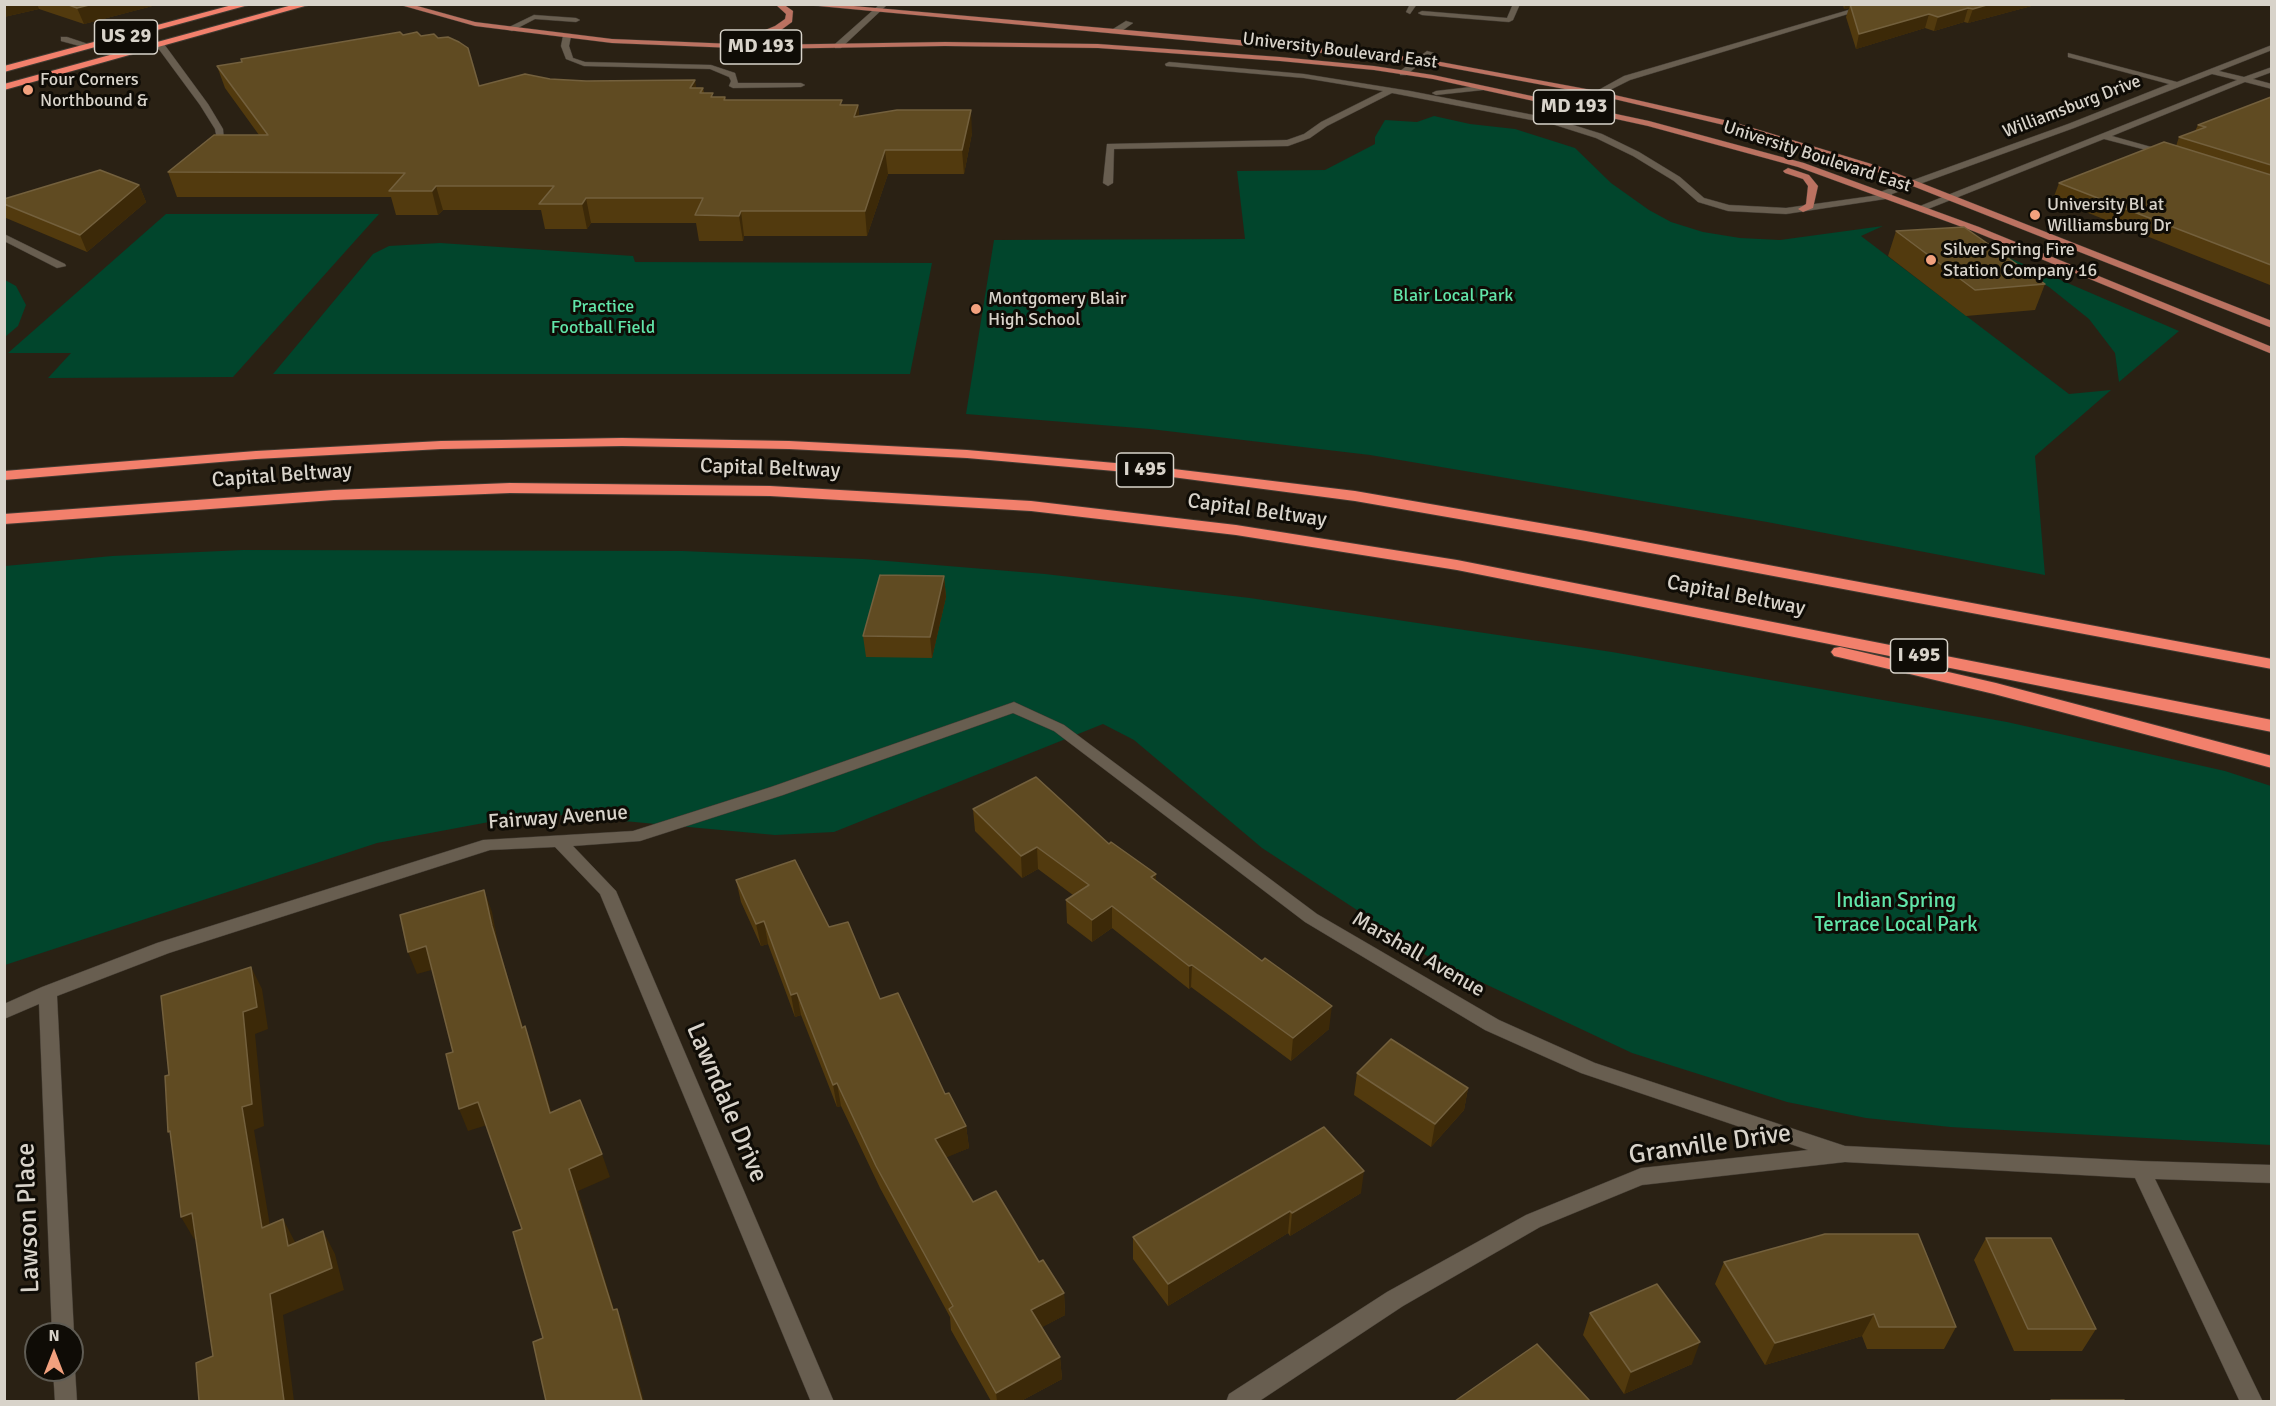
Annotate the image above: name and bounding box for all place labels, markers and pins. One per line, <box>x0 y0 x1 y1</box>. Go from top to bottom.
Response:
place label: Four Corners Northbound & <box>40 69 148 112</box>
marker: Four Corners Northbound & <box>21 83 35 97</box>
place label: University Bl at Williamsburg Dr <box>2047 194 2171 236</box>
marker: University Bl at Williamsburg Dr <box>2028 208 2042 222</box>
place label: Silver Spring Fire Station Company 16 <box>1943 239 2097 282</box>
marker: Silver Spring Fire Station Company 16 <box>1924 253 1938 267</box>
place label: Montgomery Blair High School <box>988 288 1126 330</box>
marker: Montgomery Blair High School <box>969 302 983 316</box>

